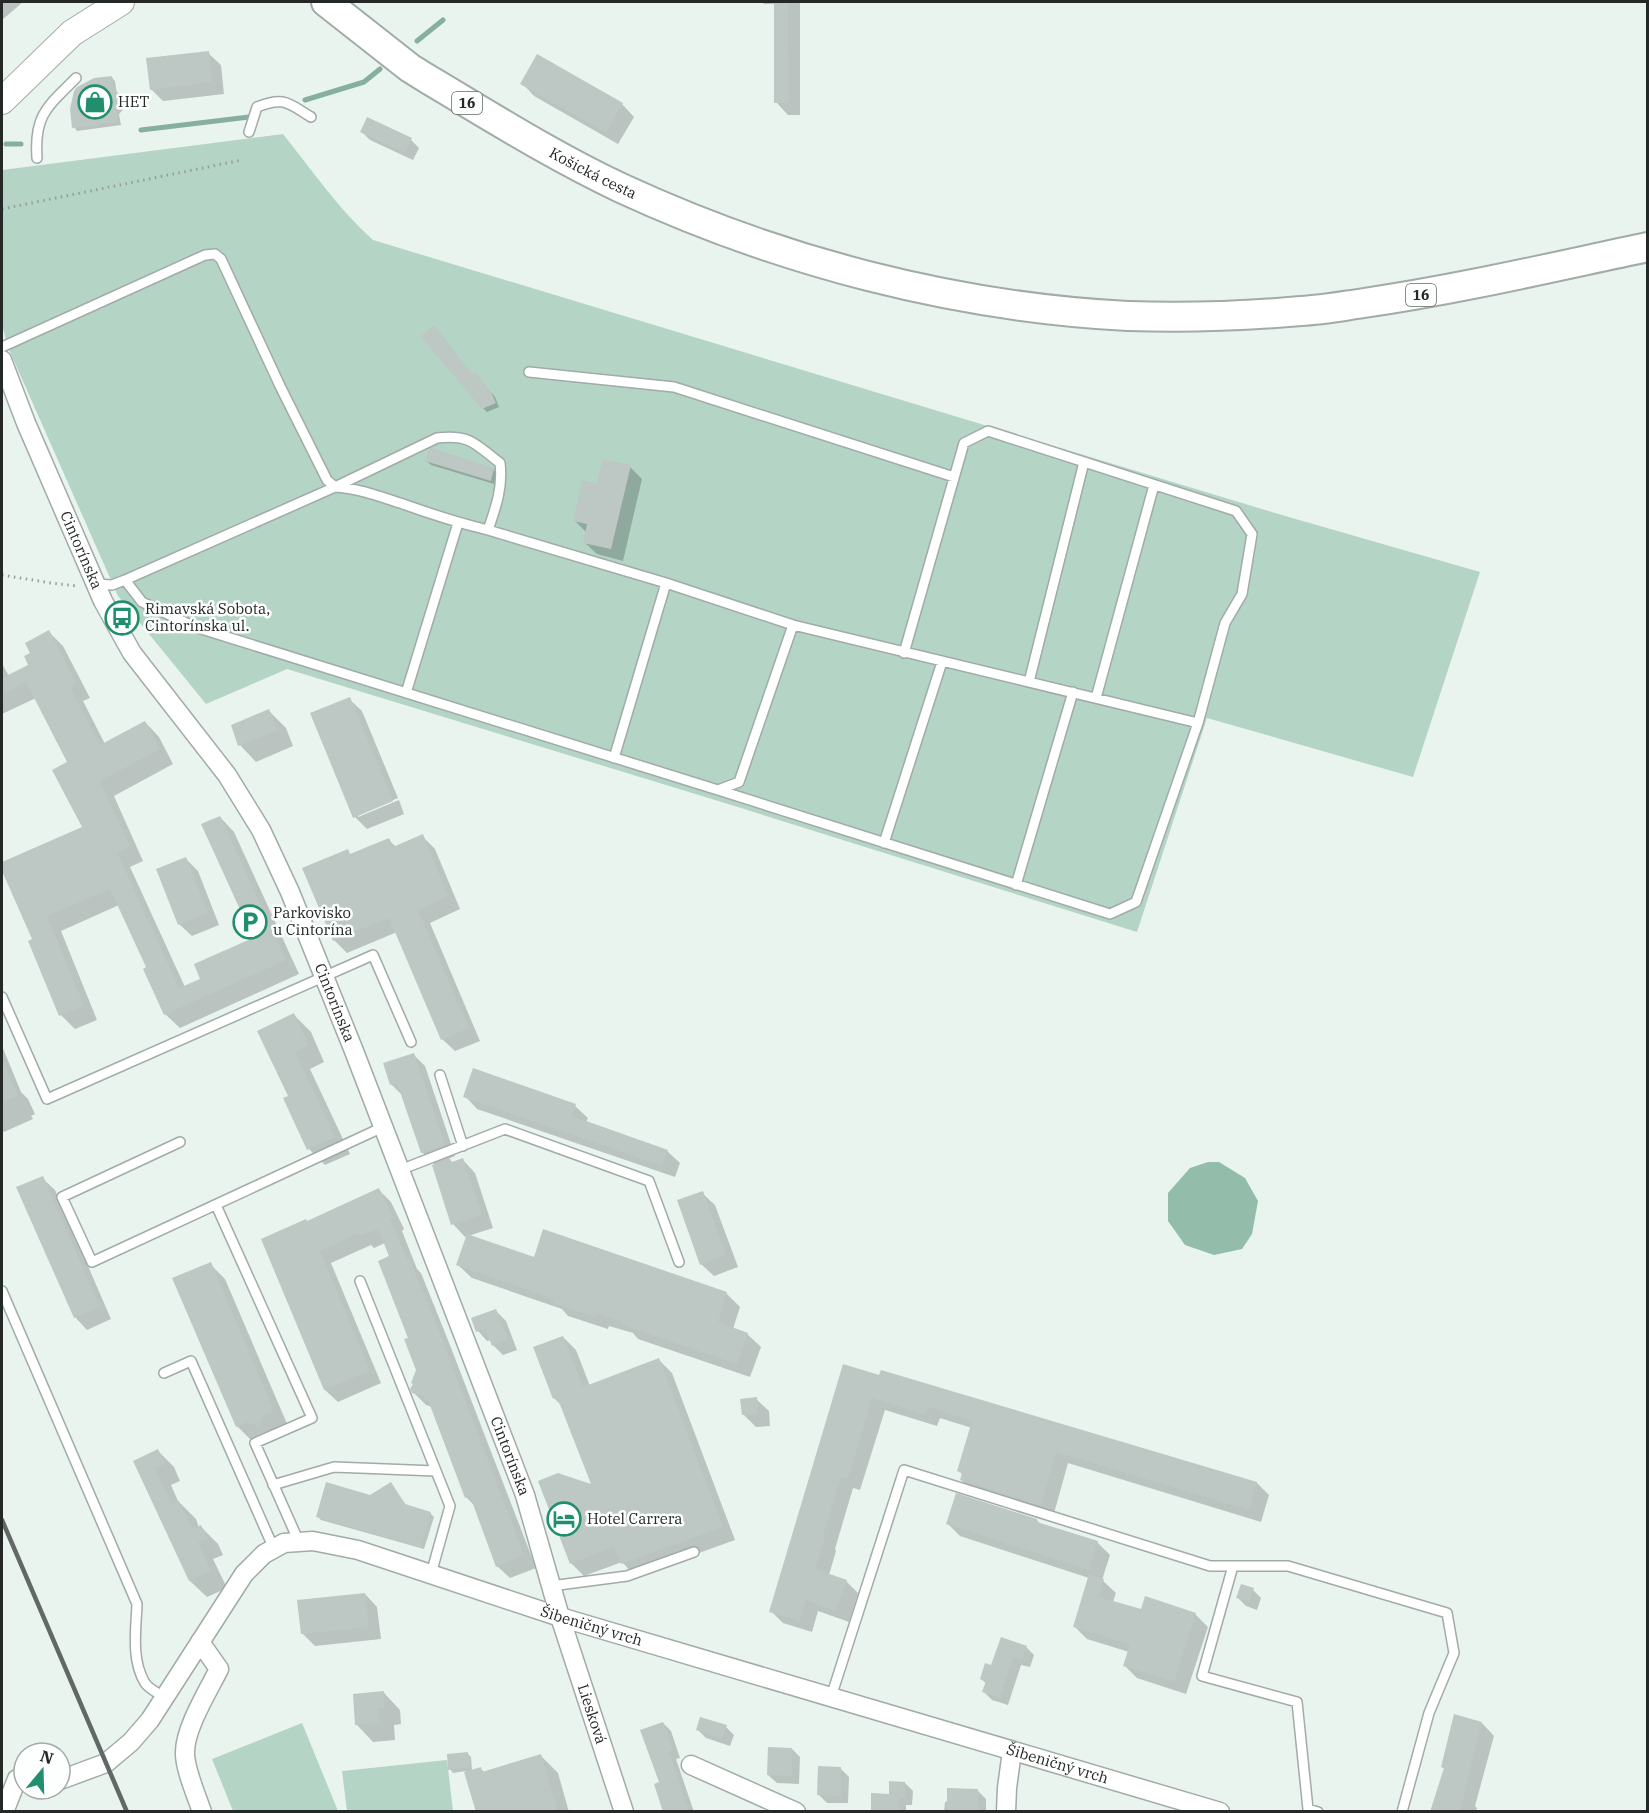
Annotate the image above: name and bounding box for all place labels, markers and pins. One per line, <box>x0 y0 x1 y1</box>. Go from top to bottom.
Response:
shop icon: HET <box>77 84 113 120</box>
place label: HET <box>118 92 149 111</box>
place label: Rimavská Sobota, Cintorínska ul. <box>145 599 270 635</box>
bus stop icon: Rimavská Sobota, Cintorínska ul. <box>104 600 140 636</box>
place label: Parkovisko u Cintorína <box>273 903 353 939</box>
parking icon: Parkovisko u Cintorína <box>232 904 268 940</box>
hotel icon: Hotel Carrera <box>546 1501 582 1537</box>
place label: Hotel Carrera <box>587 1509 683 1528</box>

